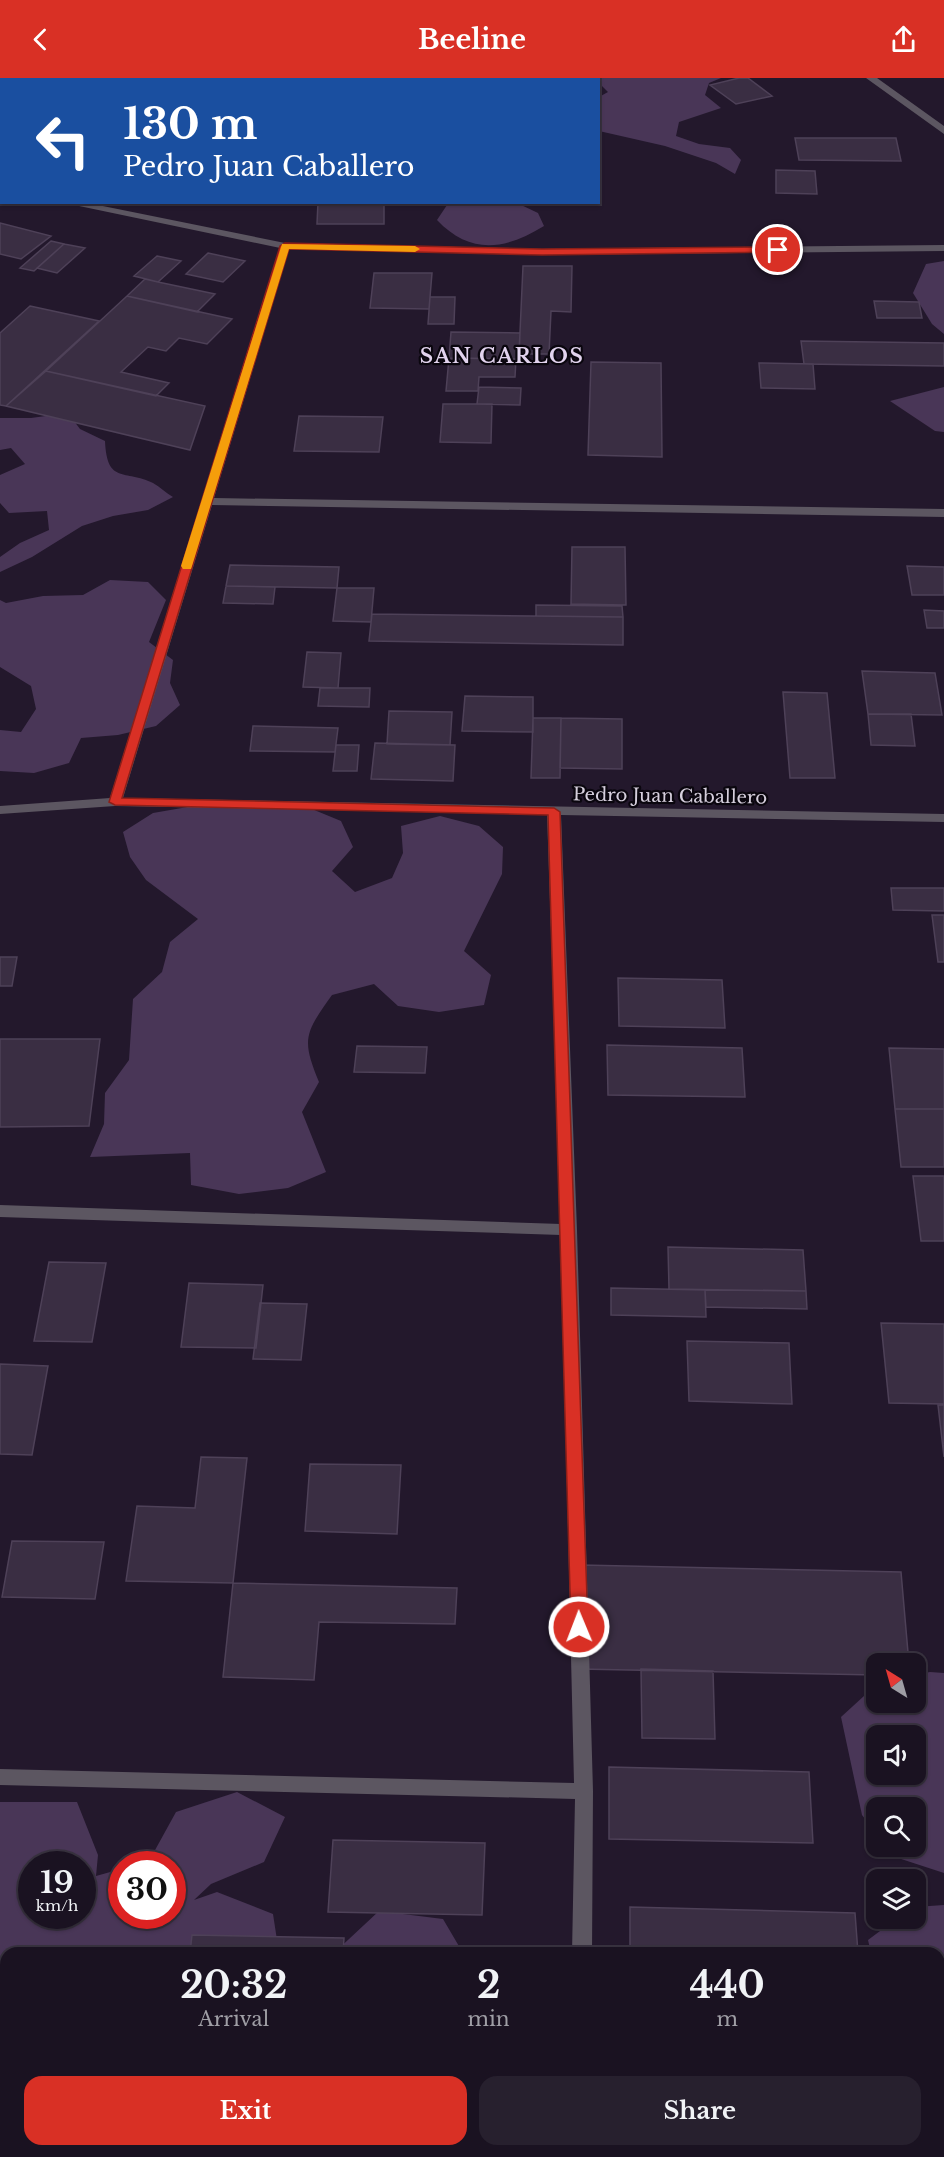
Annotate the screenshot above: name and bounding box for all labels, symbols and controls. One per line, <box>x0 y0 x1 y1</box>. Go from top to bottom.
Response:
icon: back <box>24 23 57 56</box>
text: Beeline <box>418 23 526 56</box>
icon: share <box>887 23 920 56</box>
text: 130 m <box>123 98 257 150</box>
icon: left <box>24 102 102 180</box>
text: Pedro Juan Caballero <box>123 150 414 183</box>
pin <box>752 224 803 275</box>
icon: arrive <box>761 233 794 266</box>
district label: SAN CARLOS <box>420 344 584 368</box>
street label: Pedro Juan Caballero <box>573 783 767 809</box>
position arrow <box>547 1595 611 1659</box>
north arrow <box>866 1653 926 1713</box>
map controls <box>866 1653 926 1929</box>
button: sound <box>866 1725 926 1785</box>
button: search <box>866 1797 926 1857</box>
speed limit sign: 30 <box>108 1851 186 1929</box>
text: 19 <box>40 1864 74 1901</box>
button: layers <box>866 1869 926 1929</box>
text: km/h <box>36 1896 78 1915</box>
text: 20:32 <box>180 1963 287 2008</box>
text: 2 <box>477 1963 500 2008</box>
text: 440 <box>690 1963 765 2008</box>
text: Arrival <box>198 2007 269 2031</box>
text: min <box>468 2007 510 2031</box>
text: m <box>717 2007 738 2031</box>
button: Exit <box>24 2076 467 2145</box>
button: Share <box>479 2076 921 2145</box>

